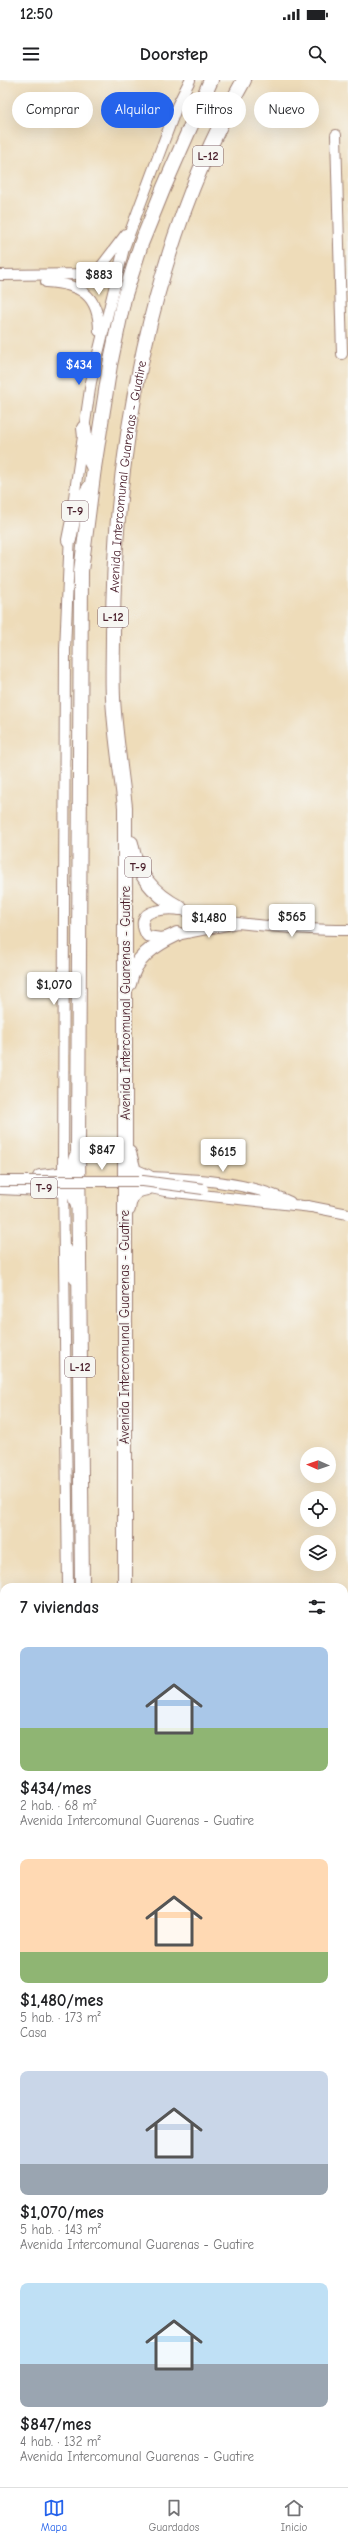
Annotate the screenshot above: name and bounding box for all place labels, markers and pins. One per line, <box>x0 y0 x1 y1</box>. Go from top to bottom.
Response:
pin: $883 <box>75 262 123 296</box>
pin: $434 <box>55 352 103 386</box>
pin: $565 <box>268 904 316 938</box>
pin: $1,480 <box>176 905 242 939</box>
pin: $1,070 <box>21 972 87 1006</box>
pin: $847 <box>78 1137 126 1171</box>
pin: $615 <box>199 1139 247 1173</box>

